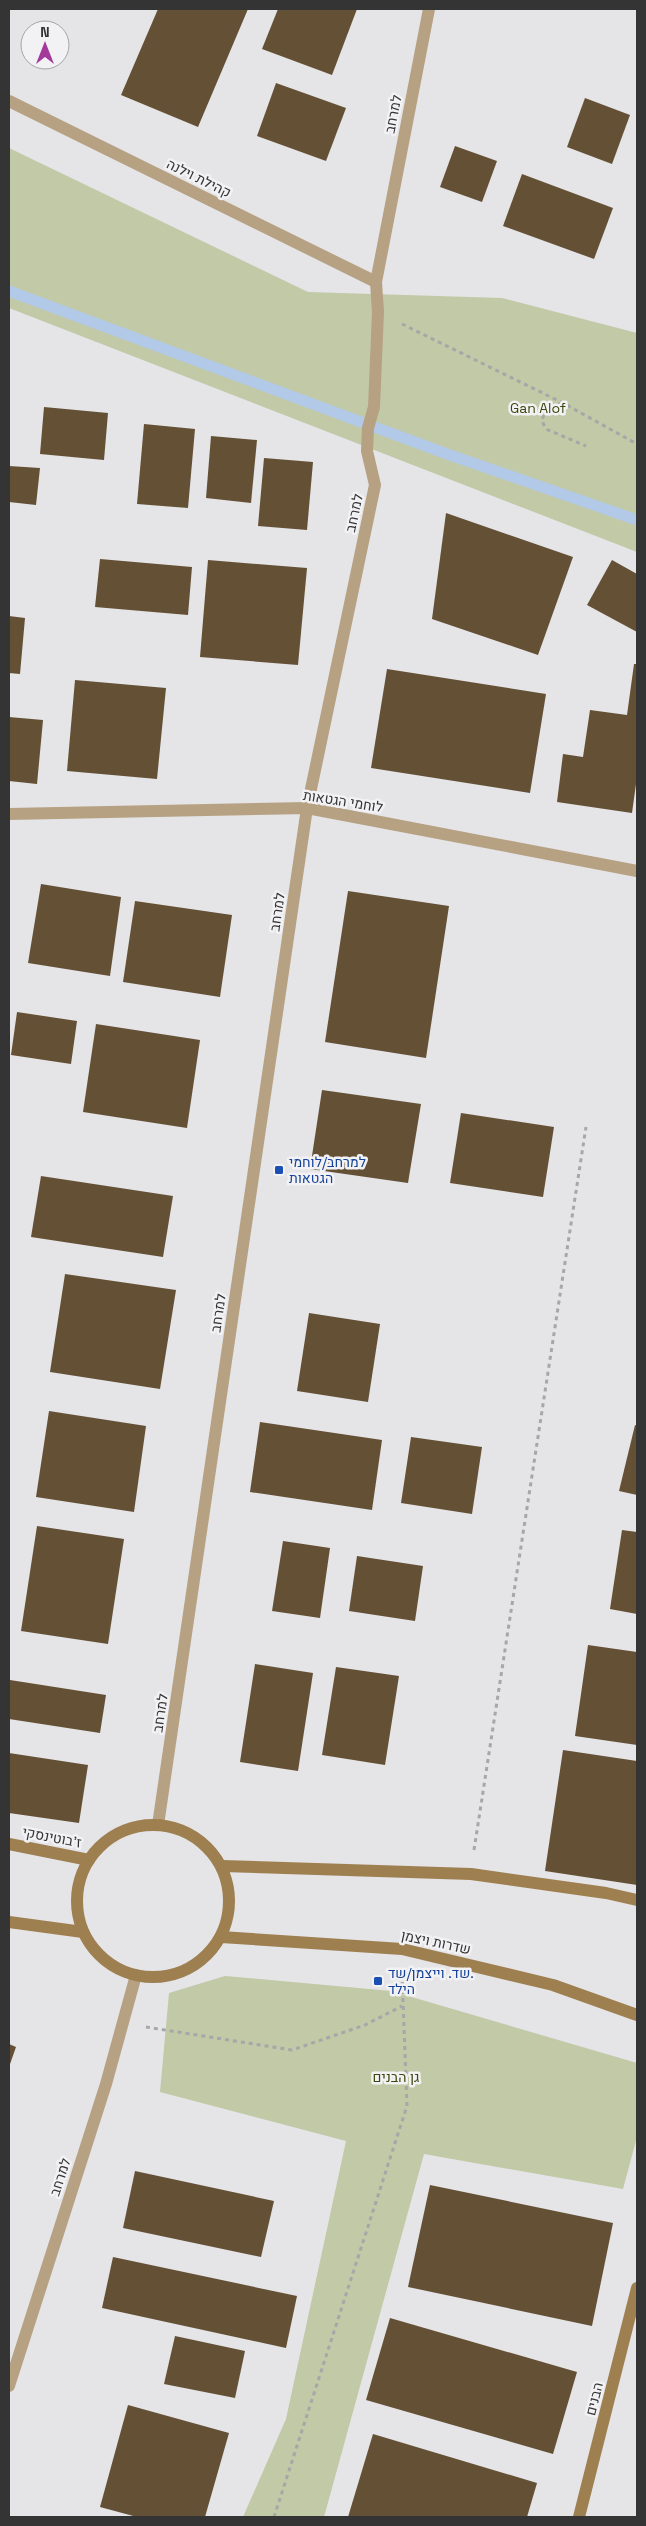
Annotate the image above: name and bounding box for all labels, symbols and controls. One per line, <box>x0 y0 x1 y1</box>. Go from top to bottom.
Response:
north arrow <box>20 20 70 70</box>
text: N <box>40 23 50 41</box>
street label: למרחב <box>380 93 406 135</box>
street label: קהילת וילנה <box>164 155 234 201</box>
park label: Gan Alof <box>510 399 566 417</box>
street label: למרחב <box>341 492 367 534</box>
street label: לוחמי הגטאות <box>302 786 384 816</box>
street label: למרחב <box>265 892 289 932</box>
place label: למרחב/לוחמי הגטאות <box>289 1153 366 1187</box>
marker: למרחב/לוחמי הגטאות <box>273 1164 285 1176</box>
street label: למרחב <box>206 1293 230 1333</box>
street label: למרחב <box>148 1693 172 1733</box>
street label: ז'בוטינסקי <box>21 1822 83 1852</box>
street label: שדרות ויצמן <box>400 1926 472 1958</box>
place label: שד. וייצמן/שד. הילד <box>388 1964 474 1998</box>
marker: שד. וייצמן/שד. הילד <box>372 1975 384 1987</box>
park label: גן הבנים <box>373 2068 419 2086</box>
street label: למרחב <box>45 2156 75 2198</box>
street label: הבנים <box>581 2380 607 2418</box>

